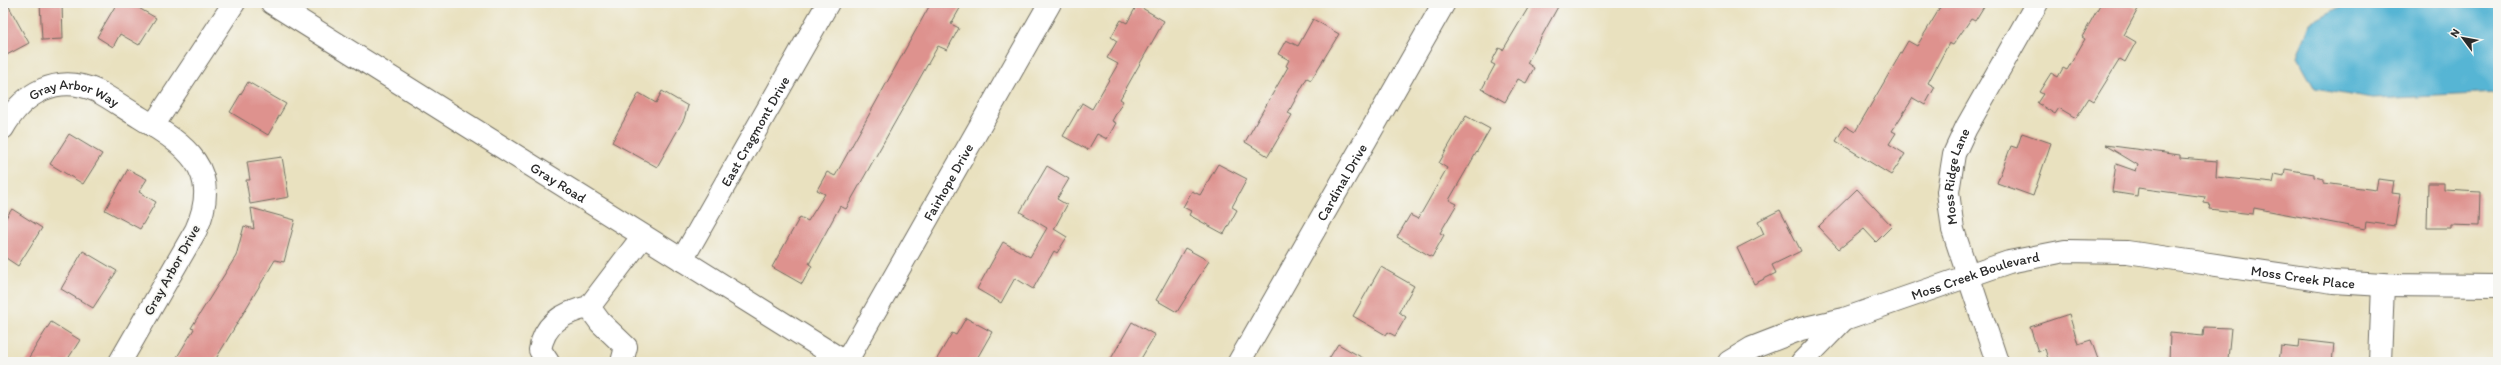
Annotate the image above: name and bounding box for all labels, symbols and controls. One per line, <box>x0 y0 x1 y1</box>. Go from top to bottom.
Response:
north arrow <box>2443 18 2483 58</box>
text: N <box>2447 26 2462 40</box>
street label: East Cragmont Drive <box>717 73 793 190</box>
street label: Gray Arbor Way <box>25 76 123 111</box>
street label: Moss Ridge Lane <box>1939 125 1973 226</box>
street label: Fairhope Drive <box>920 140 977 224</box>
street label: Cardinal Drive <box>1313 140 1371 224</box>
street label: Gray Road <box>527 159 590 207</box>
street label: Gray Arbor Drive <box>140 221 204 318</box>
street label: Moss Creek Boulevard <box>1909 248 2041 304</box>
street label: Moss Creek Place <box>2250 262 2356 292</box>

